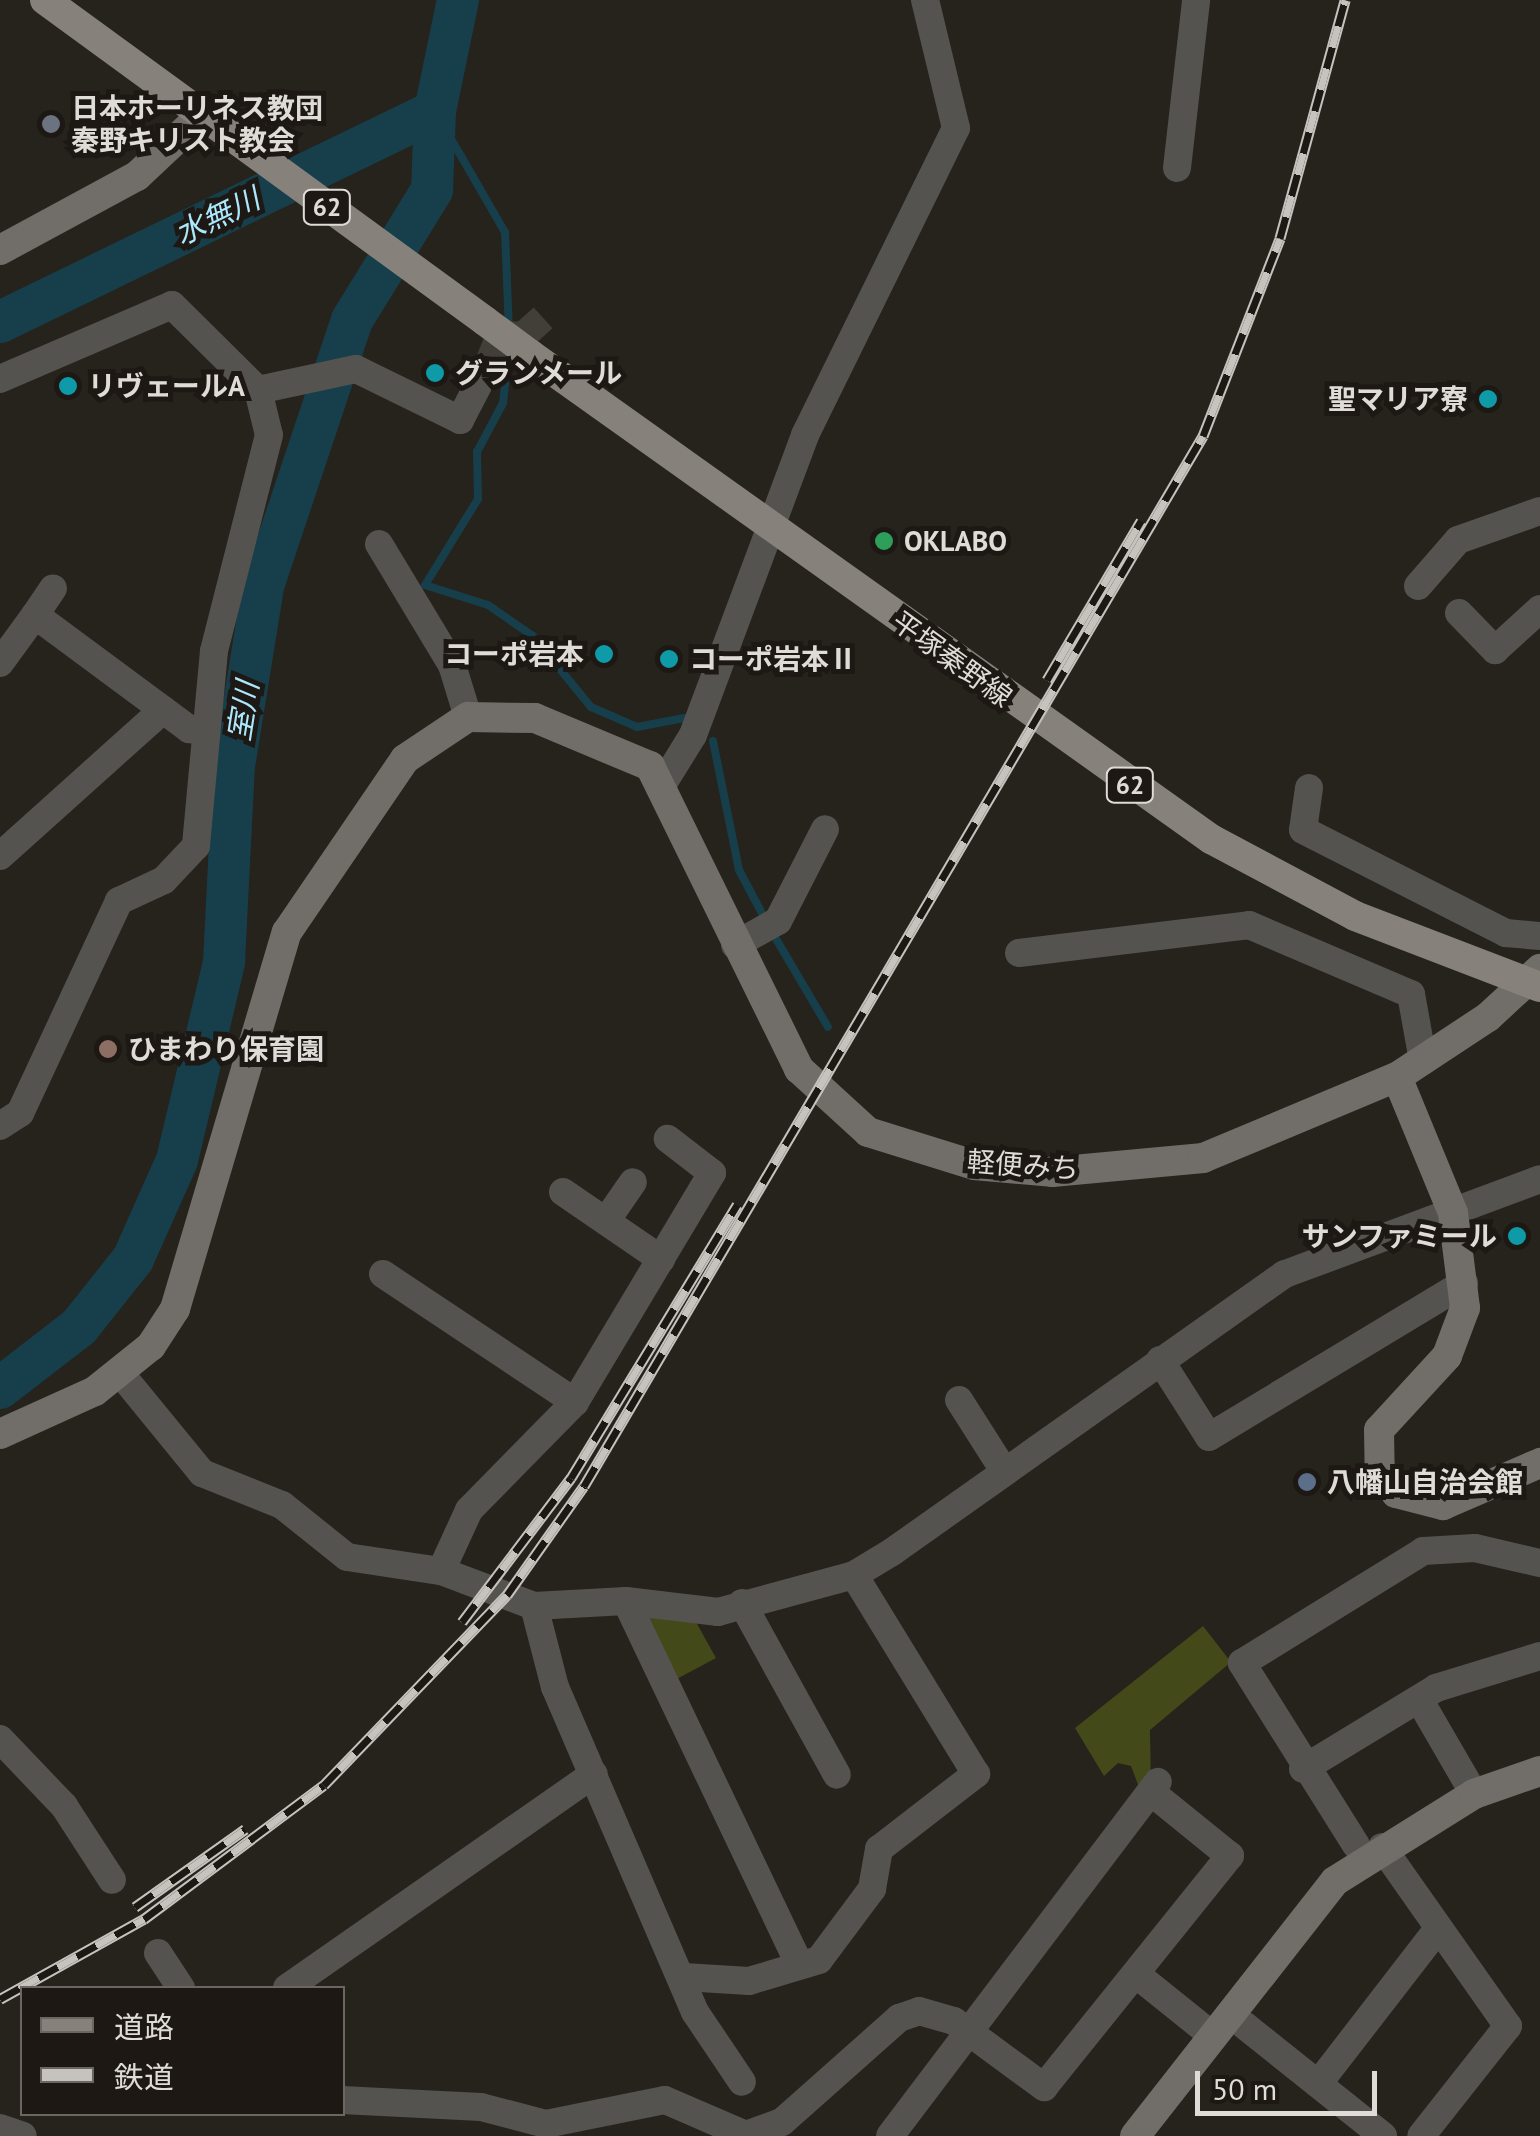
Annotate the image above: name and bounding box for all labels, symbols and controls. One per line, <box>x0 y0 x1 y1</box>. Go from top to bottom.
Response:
place label: 日本ホーリネス教団 秦野キリスト教会 <box>71 91 323 157</box>
marker: 日本ホーリネス教団 秦野キリスト教会 <box>40 113 62 135</box>
water label: 水無川 <box>169 180 265 252</box>
road number: 62 <box>302 187 352 227</box>
place label: グランメール <box>455 356 623 390</box>
marker: グランメール <box>424 362 446 384</box>
place label: リヴェールA <box>88 369 245 403</box>
marker: リヴェールA <box>57 375 79 397</box>
place label: 聖マリア寮 <box>1328 382 1468 416</box>
marker: 聖マリア寮 <box>1477 388 1499 410</box>
place label: OKLABO <box>904 524 1007 558</box>
marker: OKLABO <box>873 530 895 552</box>
street label: 平塚秦野線 <box>885 604 1019 714</box>
place label: コーポ岩本 <box>444 637 584 671</box>
place label: コーポ岩本Ⅱ <box>689 642 857 676</box>
marker: コーポ岩本 <box>593 643 615 665</box>
marker: コーポ岩本Ⅱ <box>658 648 680 670</box>
water label: 室川 <box>221 679 265 743</box>
road number: 62 <box>1105 765 1155 805</box>
place label: ひまわり保育園 <box>128 1032 324 1066</box>
marker: ひまわり保育園 <box>97 1038 119 1060</box>
street label: 軽便みち <box>966 1144 1080 1186</box>
place label: サンファミール <box>1301 1219 1497 1253</box>
marker: サンファミール <box>1506 1225 1528 1247</box>
place label: 八幡山自治会館 <box>1327 1465 1523 1499</box>
marker: 八幡山自治会館 <box>1296 1471 1318 1493</box>
legend <box>20 1986 345 2116</box>
text: 道路 <box>114 2007 174 2046</box>
scale bar <box>1200 2051 1382 2113</box>
text: 鉄道 <box>114 2057 174 2096</box>
text: 50 m <box>1212 2069 1277 2108</box>

